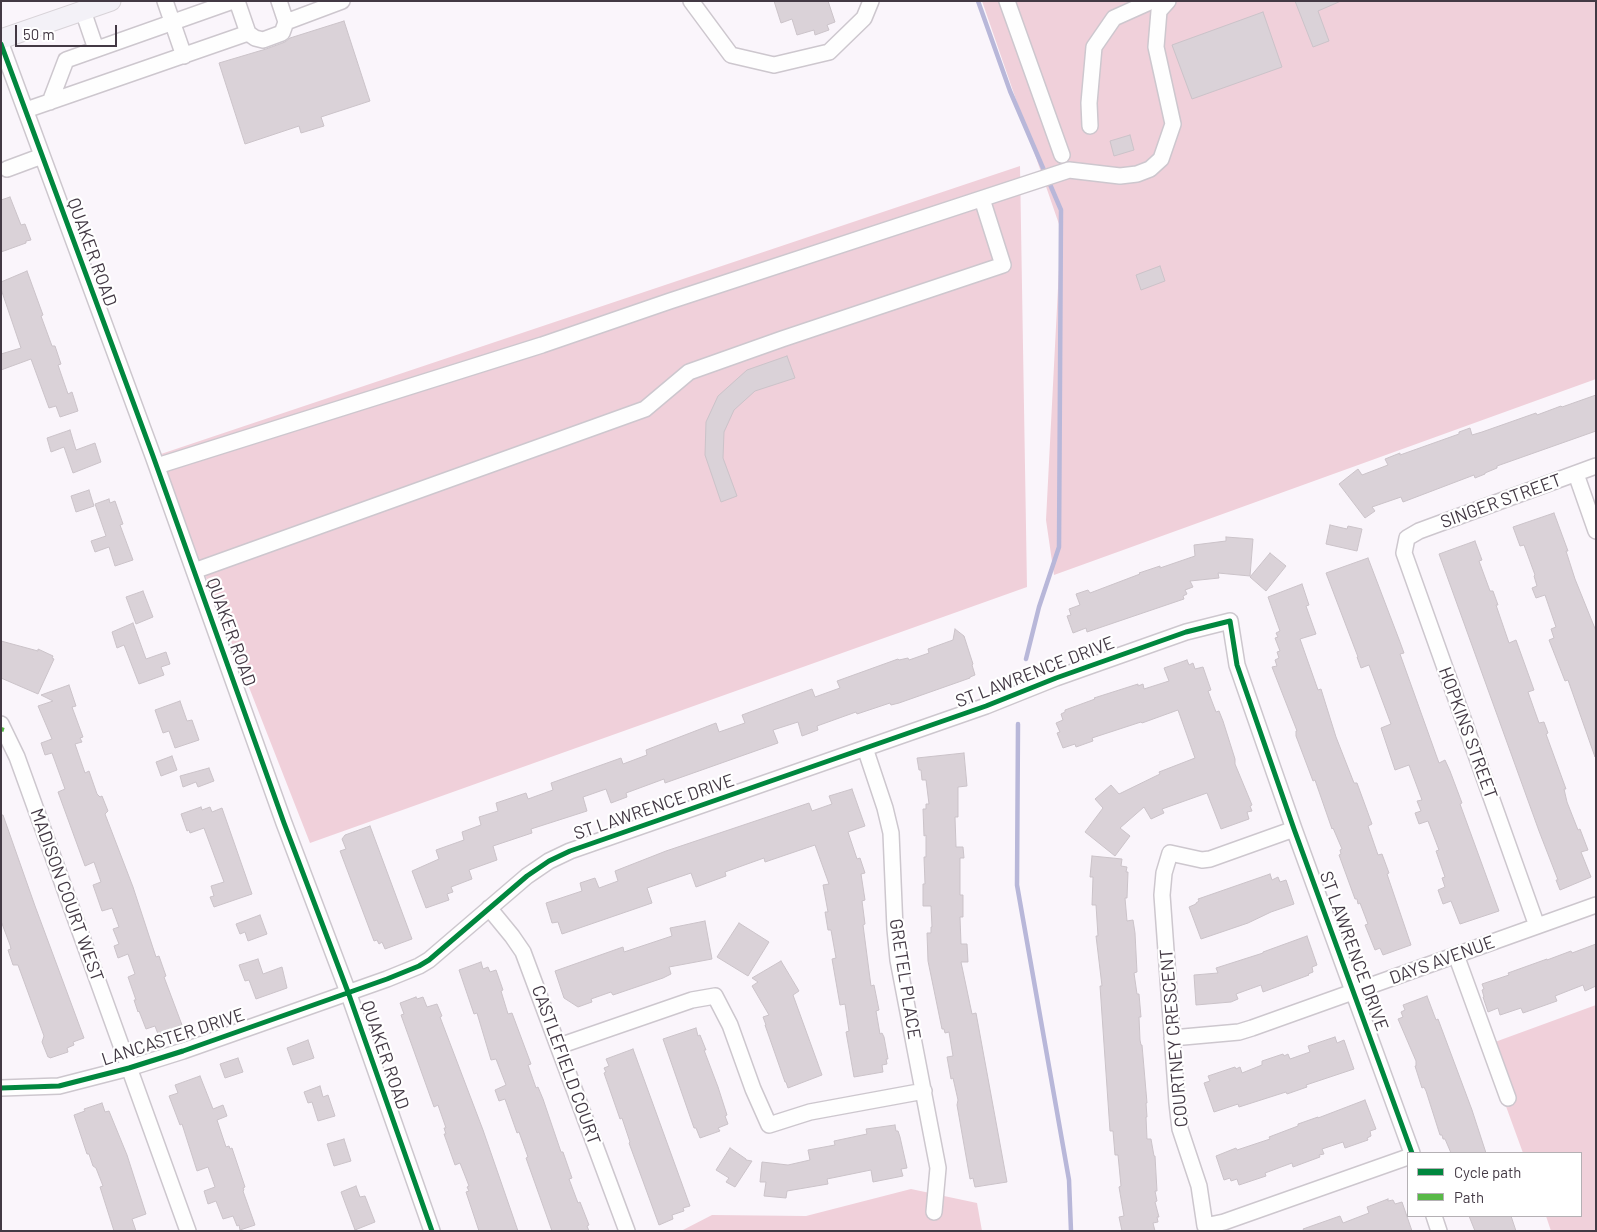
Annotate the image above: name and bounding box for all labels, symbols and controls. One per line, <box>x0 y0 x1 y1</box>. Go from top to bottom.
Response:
scale bar <box>18 15 120 47</box>
text: 50 m <box>23 25 55 43</box>
street label: QUAKER ROAD <box>62 195 122 309</box>
street label: SINGER STREET <box>1437 469 1565 533</box>
street label: QUAKER ROAD <box>201 575 261 689</box>
street label: ST LAWRENCE DRIVE <box>953 632 1117 712</box>
street label: HOPKINS STREET <box>1434 664 1502 802</box>
street label: ST LAWRENCE DRIVE <box>571 769 737 845</box>
street label: MADISON COURT WEST <box>26 806 108 984</box>
street label: ST LAWRENCE DRIVE <box>1315 868 1393 1034</box>
street label: GRETEL PLACE <box>885 917 925 1041</box>
street label: DAYS AVENUE <box>1386 931 1498 989</box>
street label: COURTNEY CRESCENT <box>1155 948 1193 1128</box>
street label: CASTLEFIELD COURT <box>527 982 605 1148</box>
street label: QUAKER ROAD <box>356 998 414 1112</box>
street label: LANCASTER DRIVE <box>99 1004 247 1070</box>
legend <box>1407 1152 1582 1217</box>
text: Cycle path <box>1454 1163 1521 1181</box>
text: Path <box>1454 1188 1484 1206</box>

